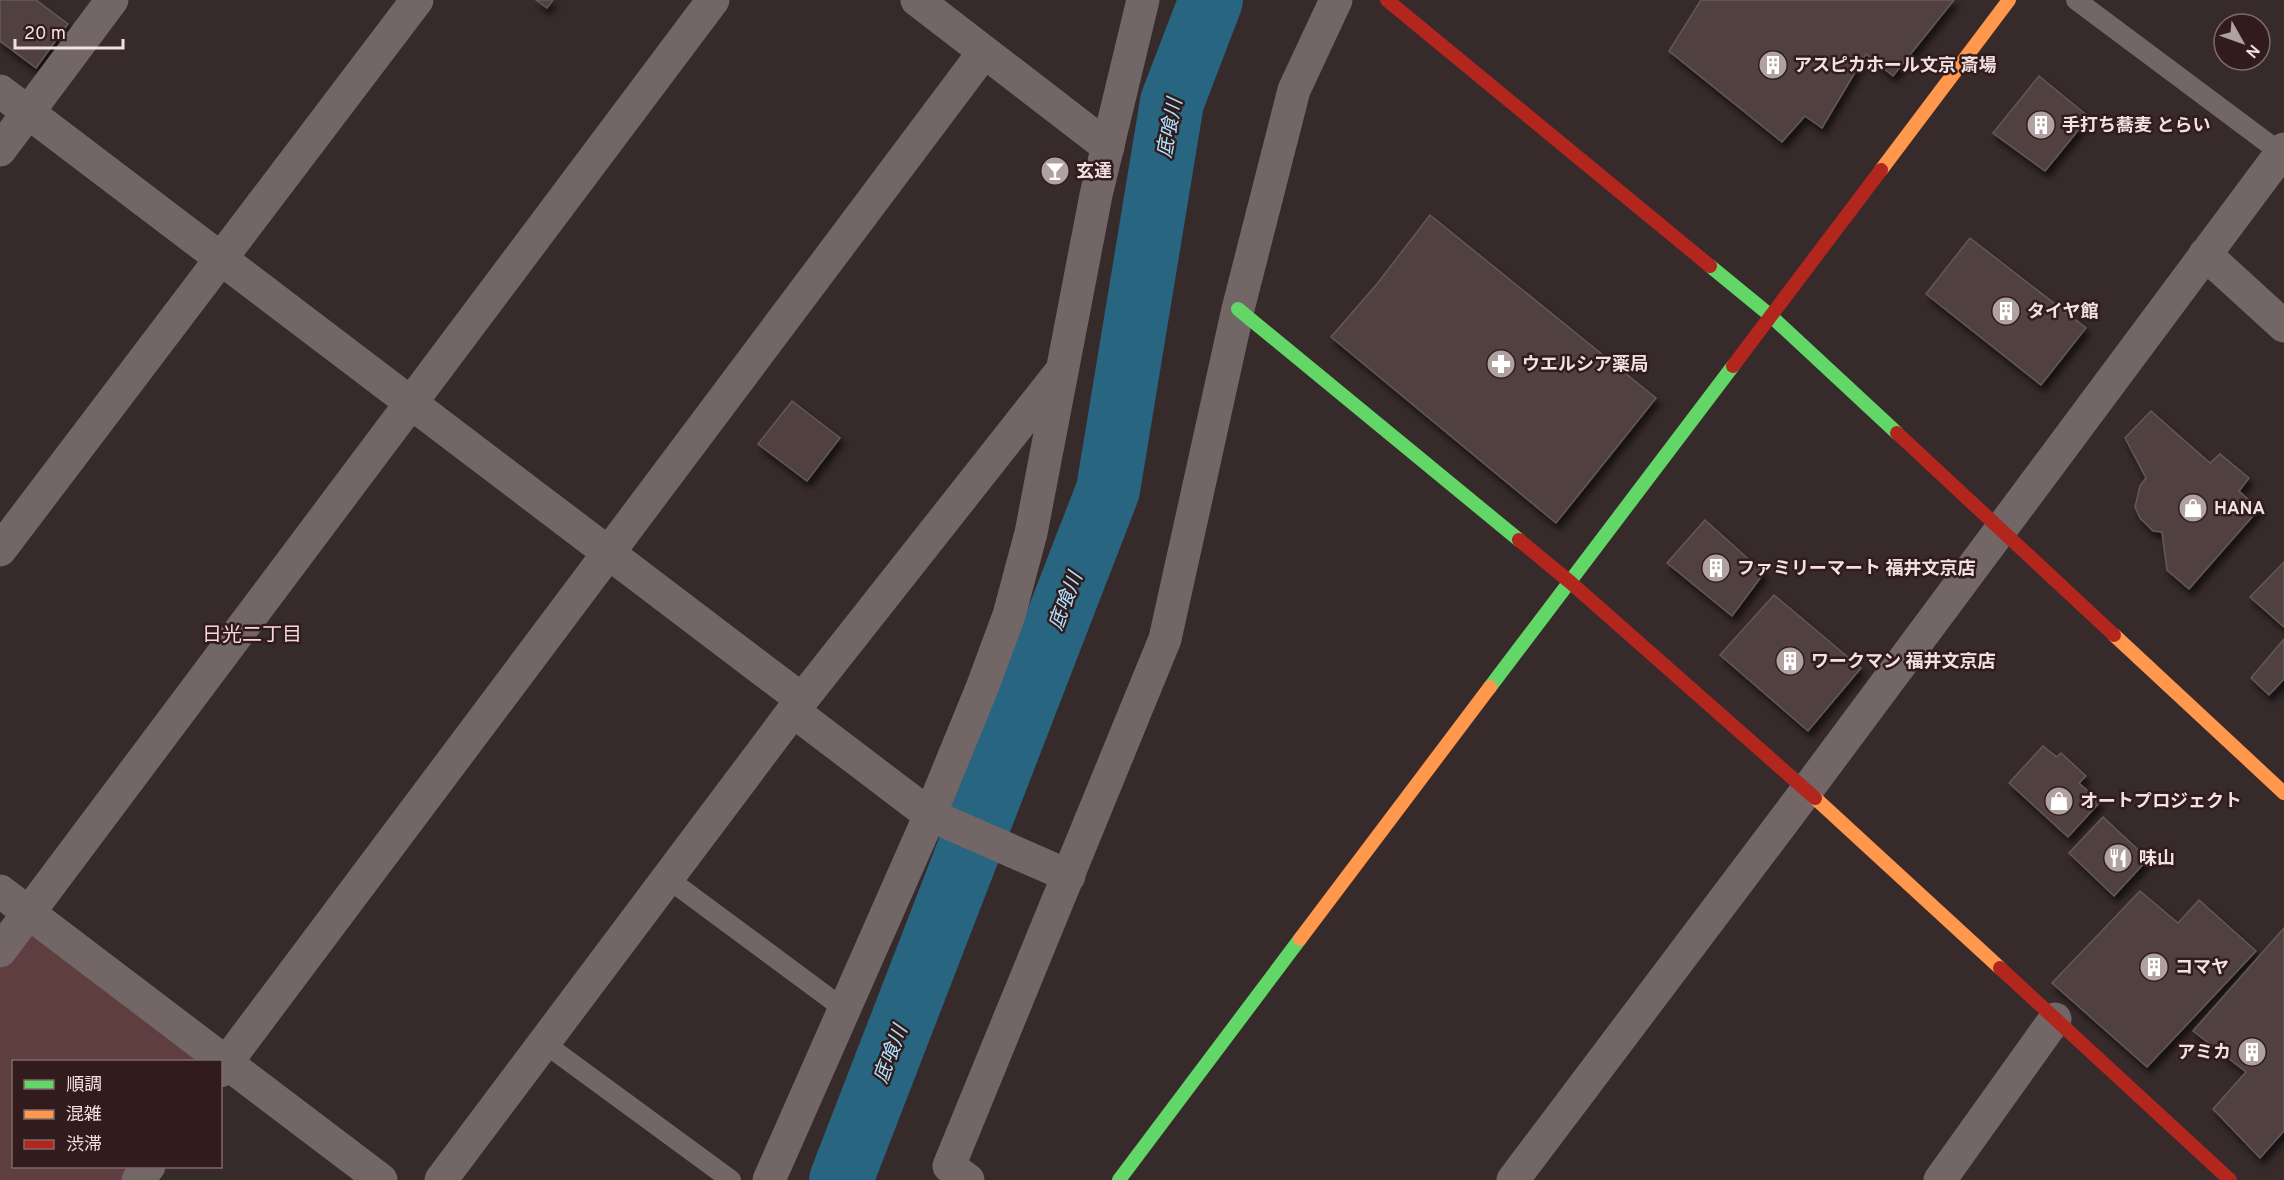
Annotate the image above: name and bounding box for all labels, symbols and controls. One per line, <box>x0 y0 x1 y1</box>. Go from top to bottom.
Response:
scale bar <box>15 12 123 50</box>
north arrow <box>2212 12 2272 72</box>
text: 20 m <box>24 23 66 46</box>
text: N <box>2241 40 2263 61</box>
building icon: アスピカホール文京 斎場 <box>1757 49 1789 81</box>
place label: アスピカホール文京 斎場 <box>1794 55 1997 78</box>
water label: 底喰川 <box>1152 94 1190 160</box>
building icon: 手打ち蕎麦 とらい <box>2025 109 2057 141</box>
place label: 手打ち蕎麦 とらい <box>2062 115 2211 138</box>
bar icon: 玄達 <box>1039 155 1071 187</box>
place label: 玄達 <box>1076 161 1112 184</box>
building icon: タイヤ館 <box>1990 295 2022 327</box>
place label: タイヤ館 <box>2027 301 2098 324</box>
pharmacy icon: ウエルシア薬局 <box>1485 348 1517 380</box>
place label: ウエルシア薬局 <box>1522 354 1648 377</box>
shop icon: HANA <box>2177 492 2209 524</box>
place label: HANA <box>2214 498 2265 521</box>
building icon: ファミリーマート 福井文京店 <box>1700 552 1732 584</box>
place label: ファミリーマート 福井文京店 <box>1737 558 1976 581</box>
water label: 底喰川 <box>1044 567 1090 634</box>
district label: 日光二丁目 <box>202 623 302 649</box>
building icon: ワークマン 福井文京店 <box>1774 645 1806 677</box>
place label: ワークマン 福井文京店 <box>1811 651 1996 674</box>
shop icon: オートプロジェクト <box>2043 785 2075 817</box>
place label: オートプロジェクト <box>2080 791 2242 814</box>
restaurant icon: 味山 <box>2102 842 2134 874</box>
place label: 味山 <box>2139 848 2175 871</box>
building icon: コマヤ <box>2138 951 2170 983</box>
place label: コマヤ <box>2175 957 2229 980</box>
water label: 底喰川 <box>869 1020 915 1087</box>
building icon: アミカ <box>2236 1036 2268 1068</box>
place label: アミカ <box>2177 1042 2231 1065</box>
legend <box>12 1060 222 1168</box>
text: 順調 <box>66 1074 102 1097</box>
text: 混雑 <box>66 1104 102 1127</box>
text: 渋滞 <box>66 1134 102 1157</box>

